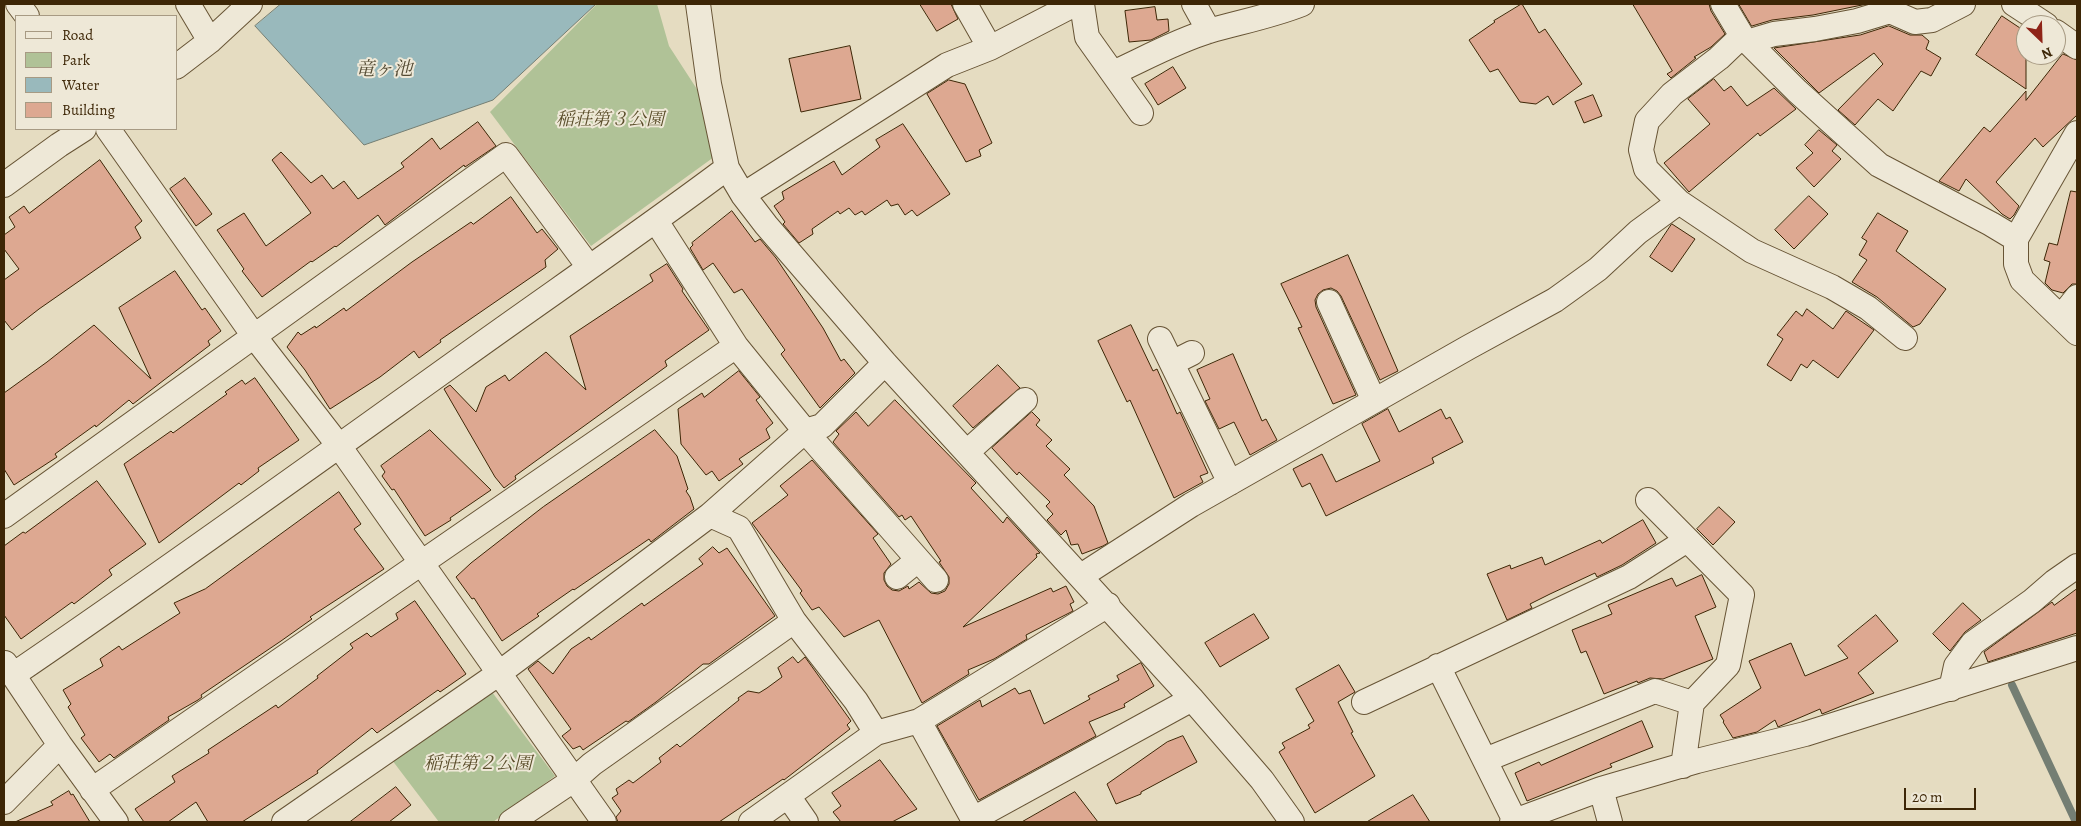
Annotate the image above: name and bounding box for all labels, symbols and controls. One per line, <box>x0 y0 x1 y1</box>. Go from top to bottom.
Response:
legend <box>15 15 178 130</box>
north arrow <box>2016 15 2066 65</box>
text: Road <box>62 25 93 45</box>
text: N <box>2038 42 2055 64</box>
text: Park <box>62 50 90 70</box>
water label: 竜ヶ池 <box>356 59 412 81</box>
text: Water <box>62 75 99 95</box>
text: Building <box>62 100 115 120</box>
park label: 稲荘第３公園 <box>556 110 664 132</box>
park label: 稲荘第２公園 <box>424 754 532 776</box>
scale bar <box>1906 778 1978 810</box>
text: 20 m <box>1912 787 1943 807</box>

